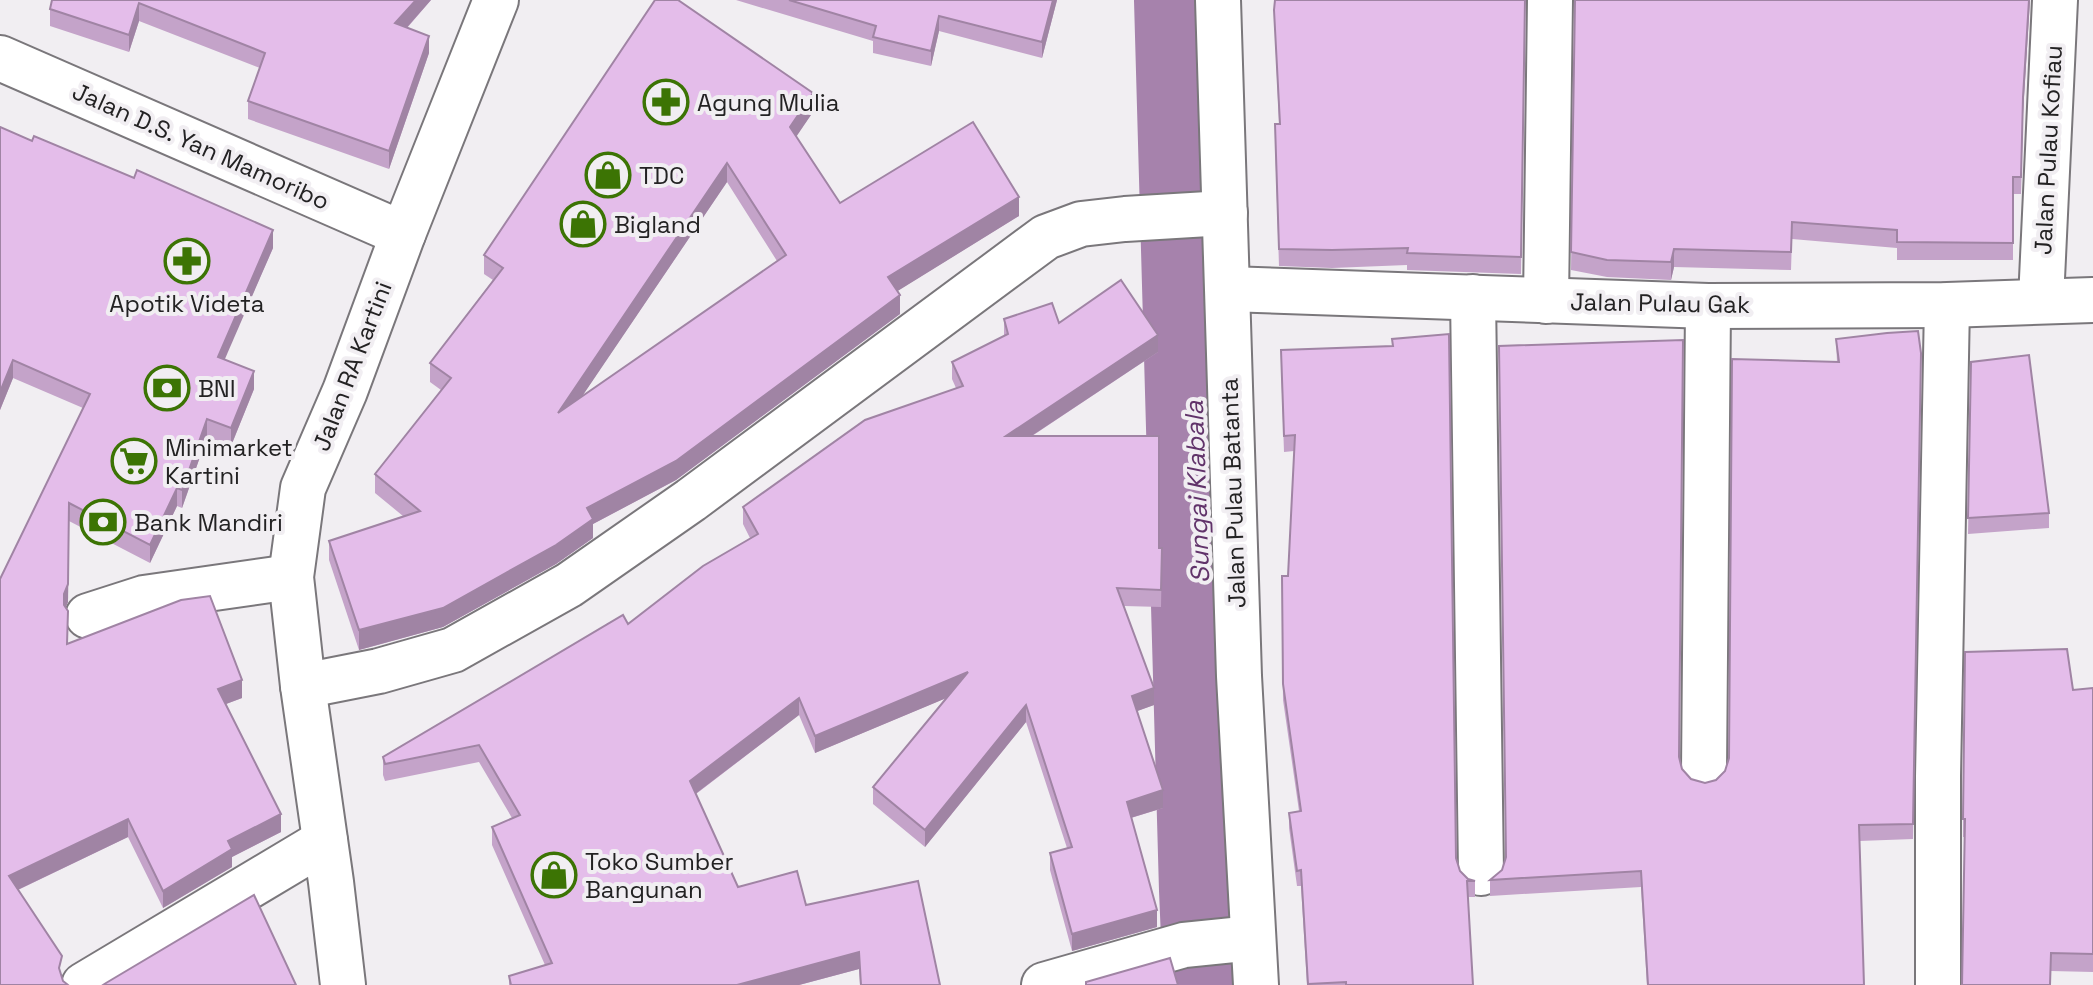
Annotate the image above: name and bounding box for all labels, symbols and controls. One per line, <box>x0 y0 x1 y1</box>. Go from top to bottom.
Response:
street label: Jalan Pulau Kofiau <box>2027 44 2069 256</box>
street label: Jalan D.S. Yan Mamoribo <box>68 75 334 217</box>
pharmacy icon: Agung Mulia <box>642 78 690 126</box>
place label: Agung Mulia <box>697 87 840 118</box>
shop icon: TDC <box>584 151 632 199</box>
place label: TDC <box>639 160 684 191</box>
shop icon: Bigland <box>559 200 607 248</box>
place label: Bigland <box>614 209 701 240</box>
pharmacy icon: Apotik Videta <box>163 237 211 285</box>
street label: Jalan RA Kartini <box>305 277 399 455</box>
street label: Jalan Pulau Gak <box>1570 286 1750 320</box>
place label: Apotik Videta <box>109 288 265 319</box>
bank icon: BNI <box>143 364 191 412</box>
place label: BNI <box>198 373 236 404</box>
street label: Jalan Pulau Batanta <box>1213 377 1253 609</box>
water label: Sungai Klabala <box>1177 399 1217 584</box>
place label: Minimarket Kartini <box>165 432 293 491</box>
supermarket icon: Minimarket Kartini <box>110 437 158 485</box>
bank icon: Bank Mandiri <box>79 498 127 546</box>
place label: Bank Mandiri <box>134 507 283 538</box>
place label: Toko Sumber Bangunan <box>585 846 734 905</box>
shop icon: Toko Sumber Bangunan <box>530 851 578 899</box>

